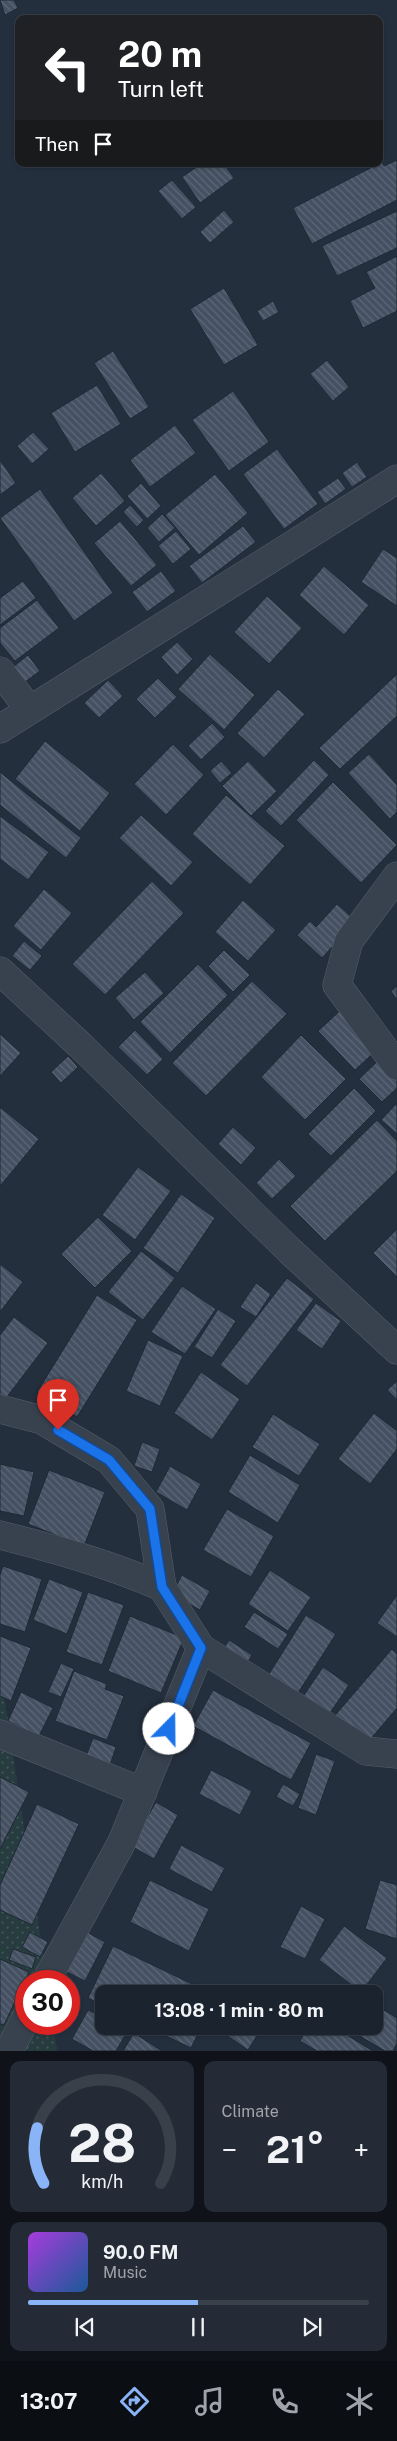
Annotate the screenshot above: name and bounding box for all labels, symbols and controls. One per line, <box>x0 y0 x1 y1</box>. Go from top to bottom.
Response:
text: 20 m <box>118 34 202 75</box>
icon: left <box>35 35 100 100</box>
text: Turn left <box>118 76 204 102</box>
icon: arrive <box>89 130 117 158</box>
text: Then <box>35 133 79 155</box>
pin <box>37 1379 79 1430</box>
icon: arrive <box>44 1386 72 1414</box>
position arrow <box>142 1702 194 1754</box>
speed limit sign: 30 <box>15 1970 80 2035</box>
text: 13:08 · 1 min · 80 m <box>154 1999 324 2021</box>
text: Climate <box>222 2102 279 2121</box>
text: 28 <box>68 2113 136 2174</box>
text: 21° <box>266 2127 324 2172</box>
text: − <box>222 2133 237 2166</box>
text: + <box>353 2133 369 2166</box>
text: km/h <box>81 2171 123 2192</box>
text: 90.0 FM <box>103 2241 178 2263</box>
text: Music <box>103 2263 147 2282</box>
icon: previous <box>71 2313 99 2341</box>
icon: pause <box>184 2313 212 2341</box>
icon: next <box>298 2313 326 2341</box>
icon: directions <box>117 2384 152 2419</box>
icon: music <box>192 2384 227 2419</box>
icon: phone <box>267 2384 302 2419</box>
icon: climate <box>342 2384 377 2419</box>
text: 13:07 <box>20 2388 78 2414</box>

